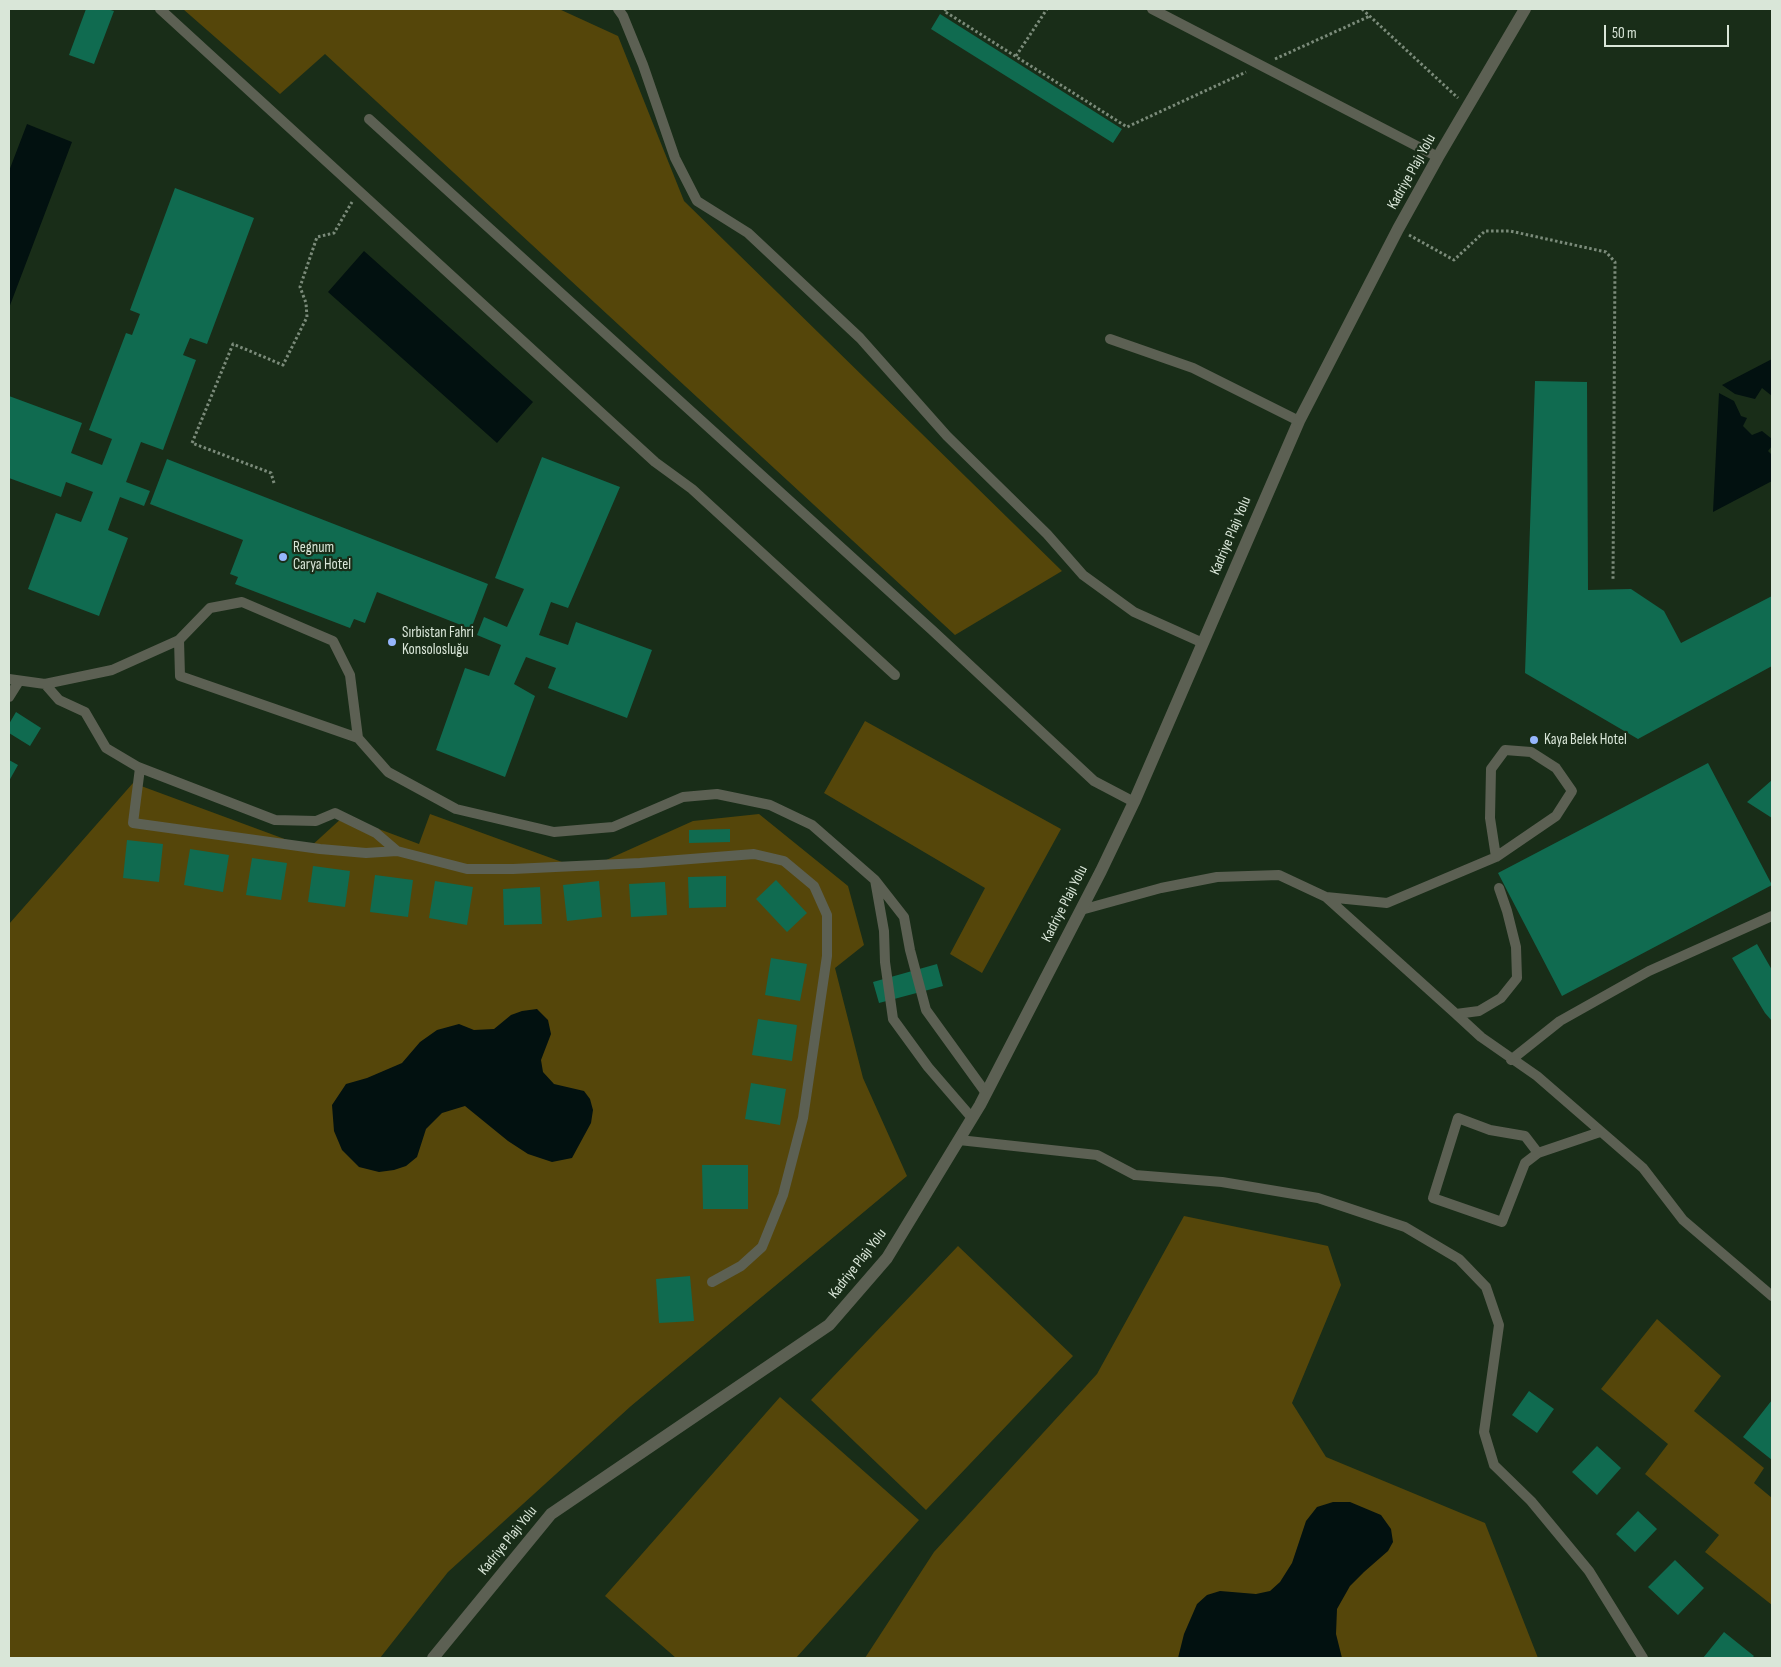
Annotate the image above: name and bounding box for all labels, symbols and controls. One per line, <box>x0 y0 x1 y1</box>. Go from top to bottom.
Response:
scale bar <box>1606 15 1731 47</box>
text: 50 m <box>1612 24 1637 43</box>
street label: Kadriye Plajı Yolu <box>1384 131 1440 213</box>
street label: Kadriye Plajı Yolu <box>1206 494 1256 578</box>
place label: Regnum Carya Hotel <box>293 539 351 574</box>
marker: Regnum Carya Hotel <box>277 551 289 563</box>
place label: Sırbistan Fahri Konsolosluğu <box>402 624 474 659</box>
marker: Sırbistan Fahri Konsolosluğu <box>386 636 398 648</box>
place label: Kaya Belek Hotel <box>1544 731 1627 749</box>
marker: Kaya Belek Hotel <box>1528 734 1540 746</box>
street label: Kadriye Plajı Yolu <box>1038 863 1092 945</box>
street label: Kadriye Plajı Yolu <box>825 1226 891 1302</box>
street label: Kadriye Plajı Yolu <box>475 1503 541 1579</box>

